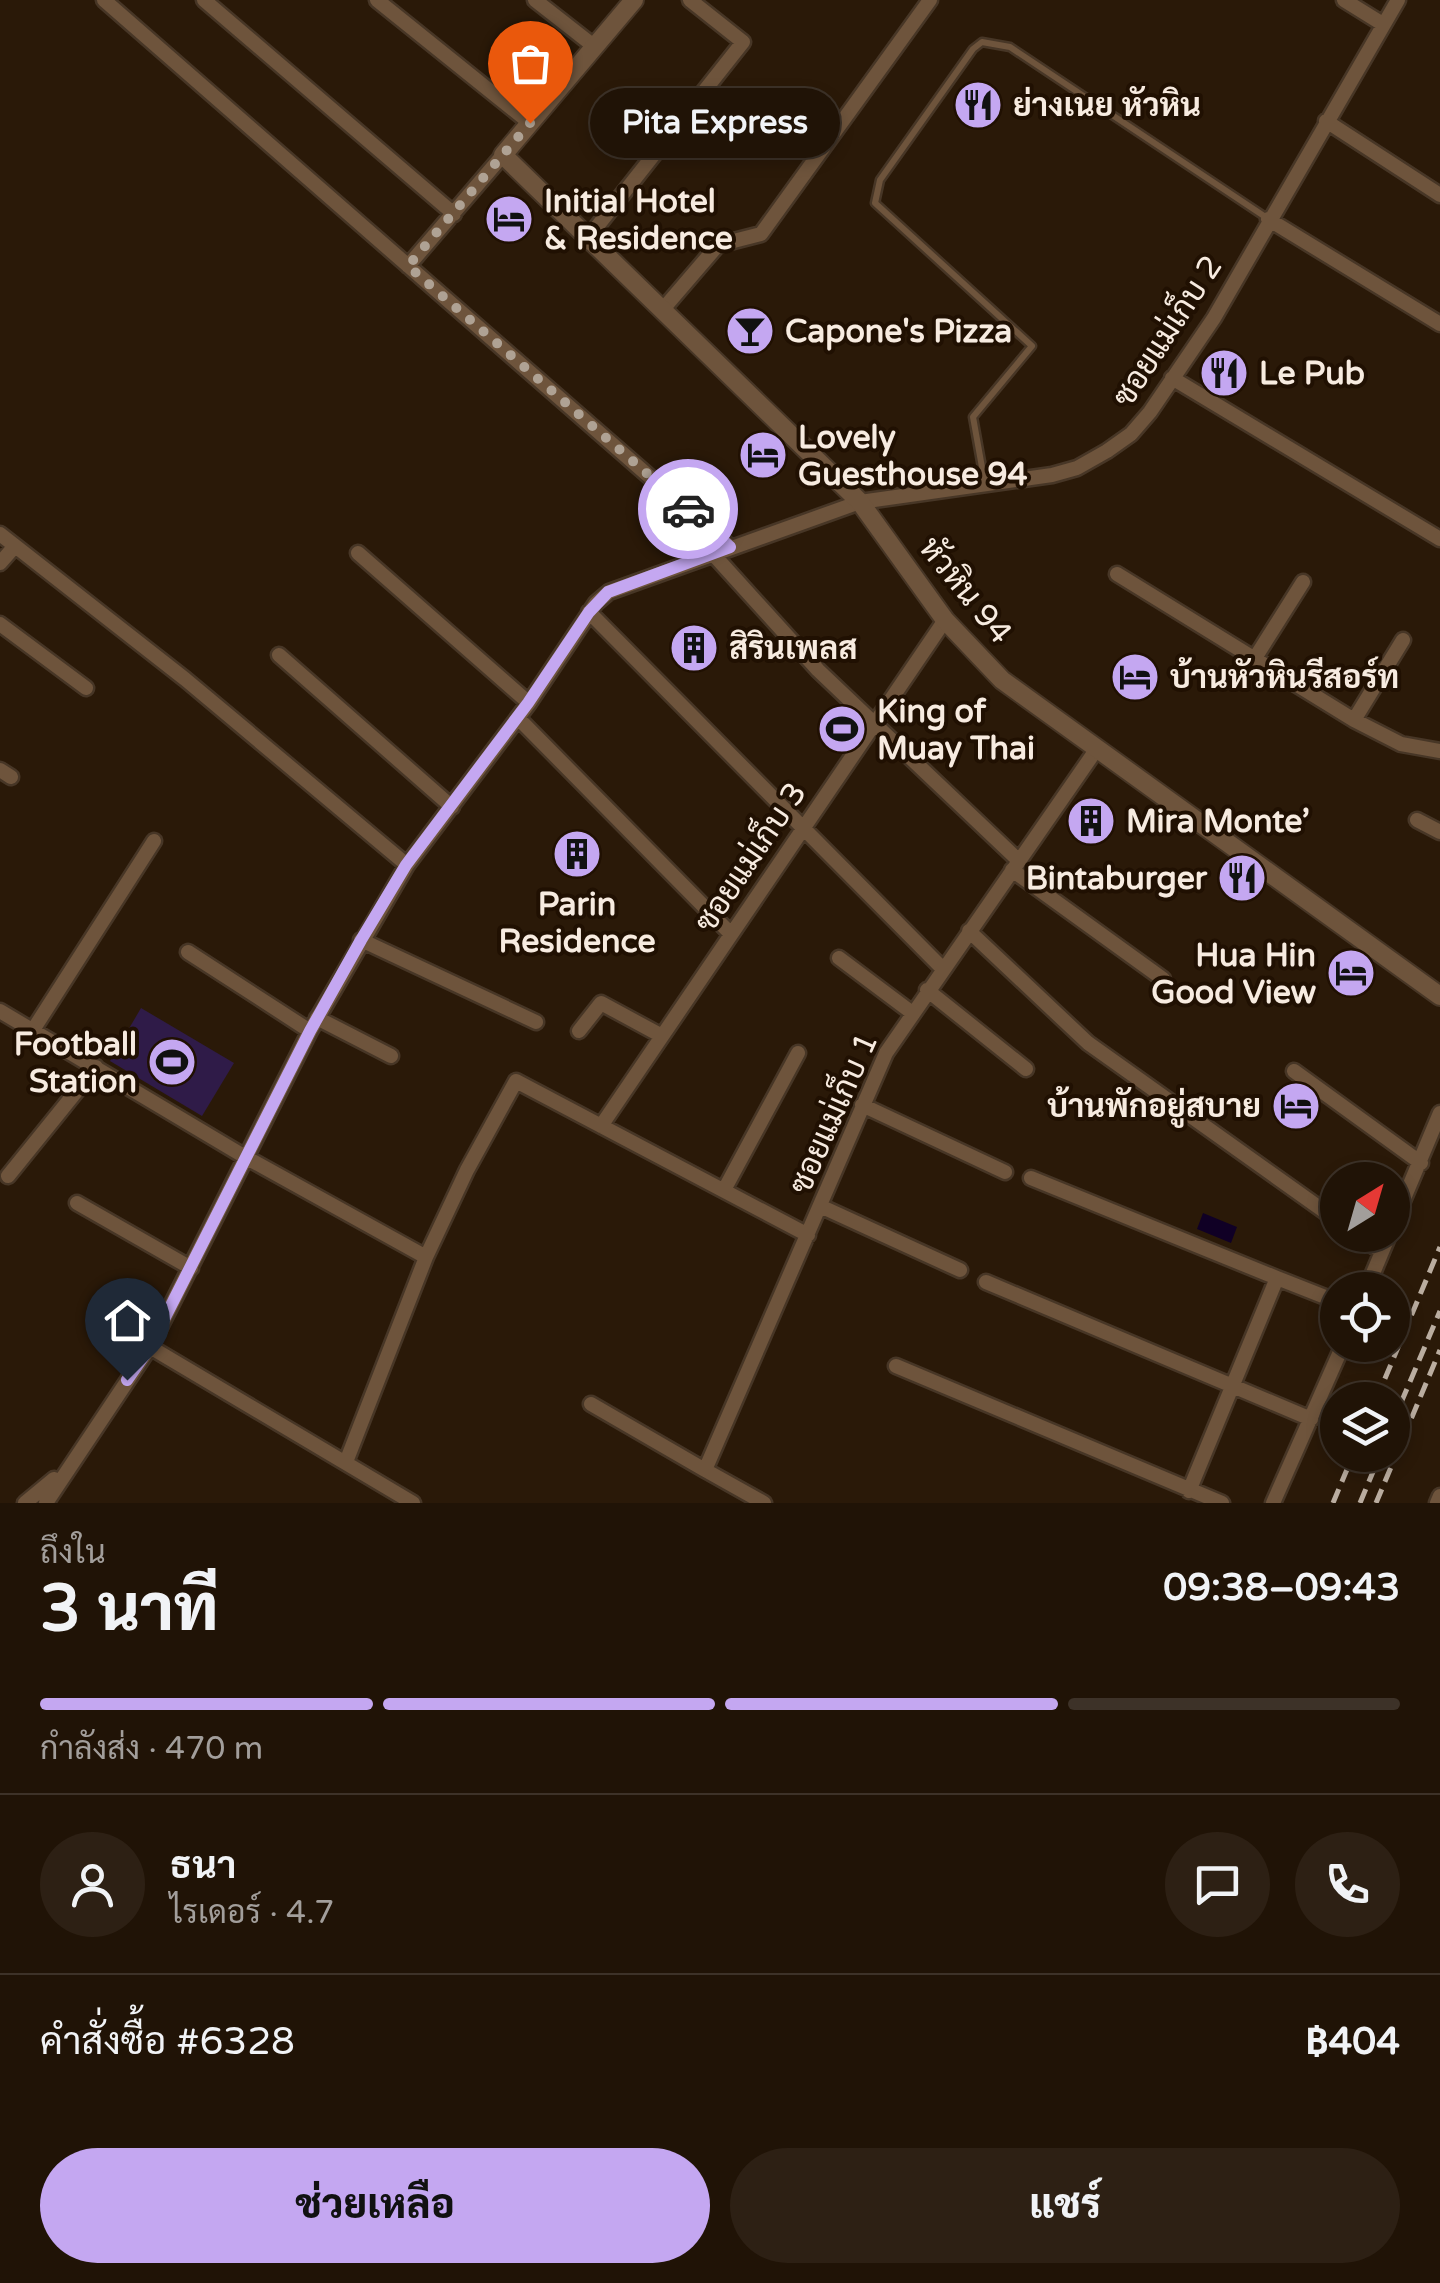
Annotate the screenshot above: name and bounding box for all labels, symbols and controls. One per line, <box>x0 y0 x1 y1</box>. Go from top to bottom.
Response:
pin <box>488 21 573 124</box>
icon: bag <box>503 36 558 91</box>
restaurant icon: ย่างเนย หัวหิน <box>952 79 1004 131</box>
place label: ย่างเนย หัวหิน <box>1013 86 1201 125</box>
callout: Pita Express <box>590 88 840 158</box>
text: Pita Express <box>622 104 808 142</box>
place label: Initial Hotel & Residence <box>544 183 733 258</box>
hotel icon: Initial Hotel & Residence <box>483 193 535 245</box>
street label: ซอยแม่เก็บ 2 <box>1101 246 1231 414</box>
bar icon: Capone's Pizza <box>724 305 776 357</box>
place label: Capone's Pizza <box>785 313 1012 351</box>
restaurant icon: Le Pub <box>1198 347 1250 399</box>
place label: Le Pub <box>1259 355 1365 393</box>
place label: Lovely Guesthouse 94 <box>798 419 1028 494</box>
hotel icon: Lovely Guesthouse 94 <box>737 429 789 481</box>
courier <box>638 459 738 559</box>
icon: car <box>661 482 716 537</box>
street label: หัวหิน 94 <box>911 529 1020 652</box>
building icon: สิรินเพลส <box>668 622 720 674</box>
place label: สิรินเพลส <box>729 629 857 668</box>
hotel icon: บ้านหัวหินรีสอร์ท <box>1109 651 1161 703</box>
place label: บ้านหัวหินรีสอร์ท <box>1170 656 1399 697</box>
place label: King of Muay Thai <box>877 693 1035 768</box>
sports icon: King of Muay Thai <box>816 703 868 755</box>
street label: ซอยแม่เก็บ 3 <box>683 773 815 940</box>
building icon: Mira Monte’ <box>1065 795 1117 847</box>
place label: Mira Monte’ <box>1126 803 1310 841</box>
building icon: Parin Residence <box>551 828 603 880</box>
restaurant icon: Bintaburger <box>1216 852 1268 904</box>
place label: Bintaburger <box>1026 860 1208 898</box>
place label: Parin Residence <box>498 886 656 961</box>
place label: Hua Hin Good View <box>1151 937 1316 1012</box>
hotel icon: Hua Hin Good View <box>1325 947 1377 999</box>
street label: ซอยแม่เก็บ 1 <box>777 1025 886 1200</box>
place label: Football Station <box>14 1026 137 1101</box>
sports icon: Football Station <box>146 1036 198 1088</box>
hotel icon: บ้านพักอยู่สบาย <box>1270 1080 1322 1132</box>
place label: บ้านพักอยู่สบาย <box>1047 1086 1261 1128</box>
north arrow <box>1320 1162 1410 1252</box>
map controls <box>1320 1162 1410 1472</box>
button: locate <box>1320 1272 1410 1362</box>
pin <box>85 1278 170 1381</box>
icon: home <box>100 1293 155 1348</box>
button: layers <box>1320 1382 1410 1472</box>
text: ถึงใน <box>40 1534 106 1572</box>
text: 09:38–09:43 <box>1163 1565 1400 1611</box>
text: 3 นาที <box>40 1570 218 1649</box>
text: กำลังส่ง · 470 m <box>40 1730 263 1768</box>
button: person <box>40 1832 145 1937</box>
button: chat <box>1165 1832 1270 1937</box>
button: phone <box>1295 1832 1400 1937</box>
text: ธนา <box>170 1843 236 1889</box>
text: ไรเดอร์ · 4.7 <box>170 1894 334 1932</box>
text: คำสั่งซื้อ #6328 <box>40 2019 295 2065</box>
text: ฿404 <box>1305 2019 1400 2065</box>
button: ช่วยเหลือ <box>40 2148 710 2263</box>
button: แชร์ <box>730 2148 1400 2263</box>

